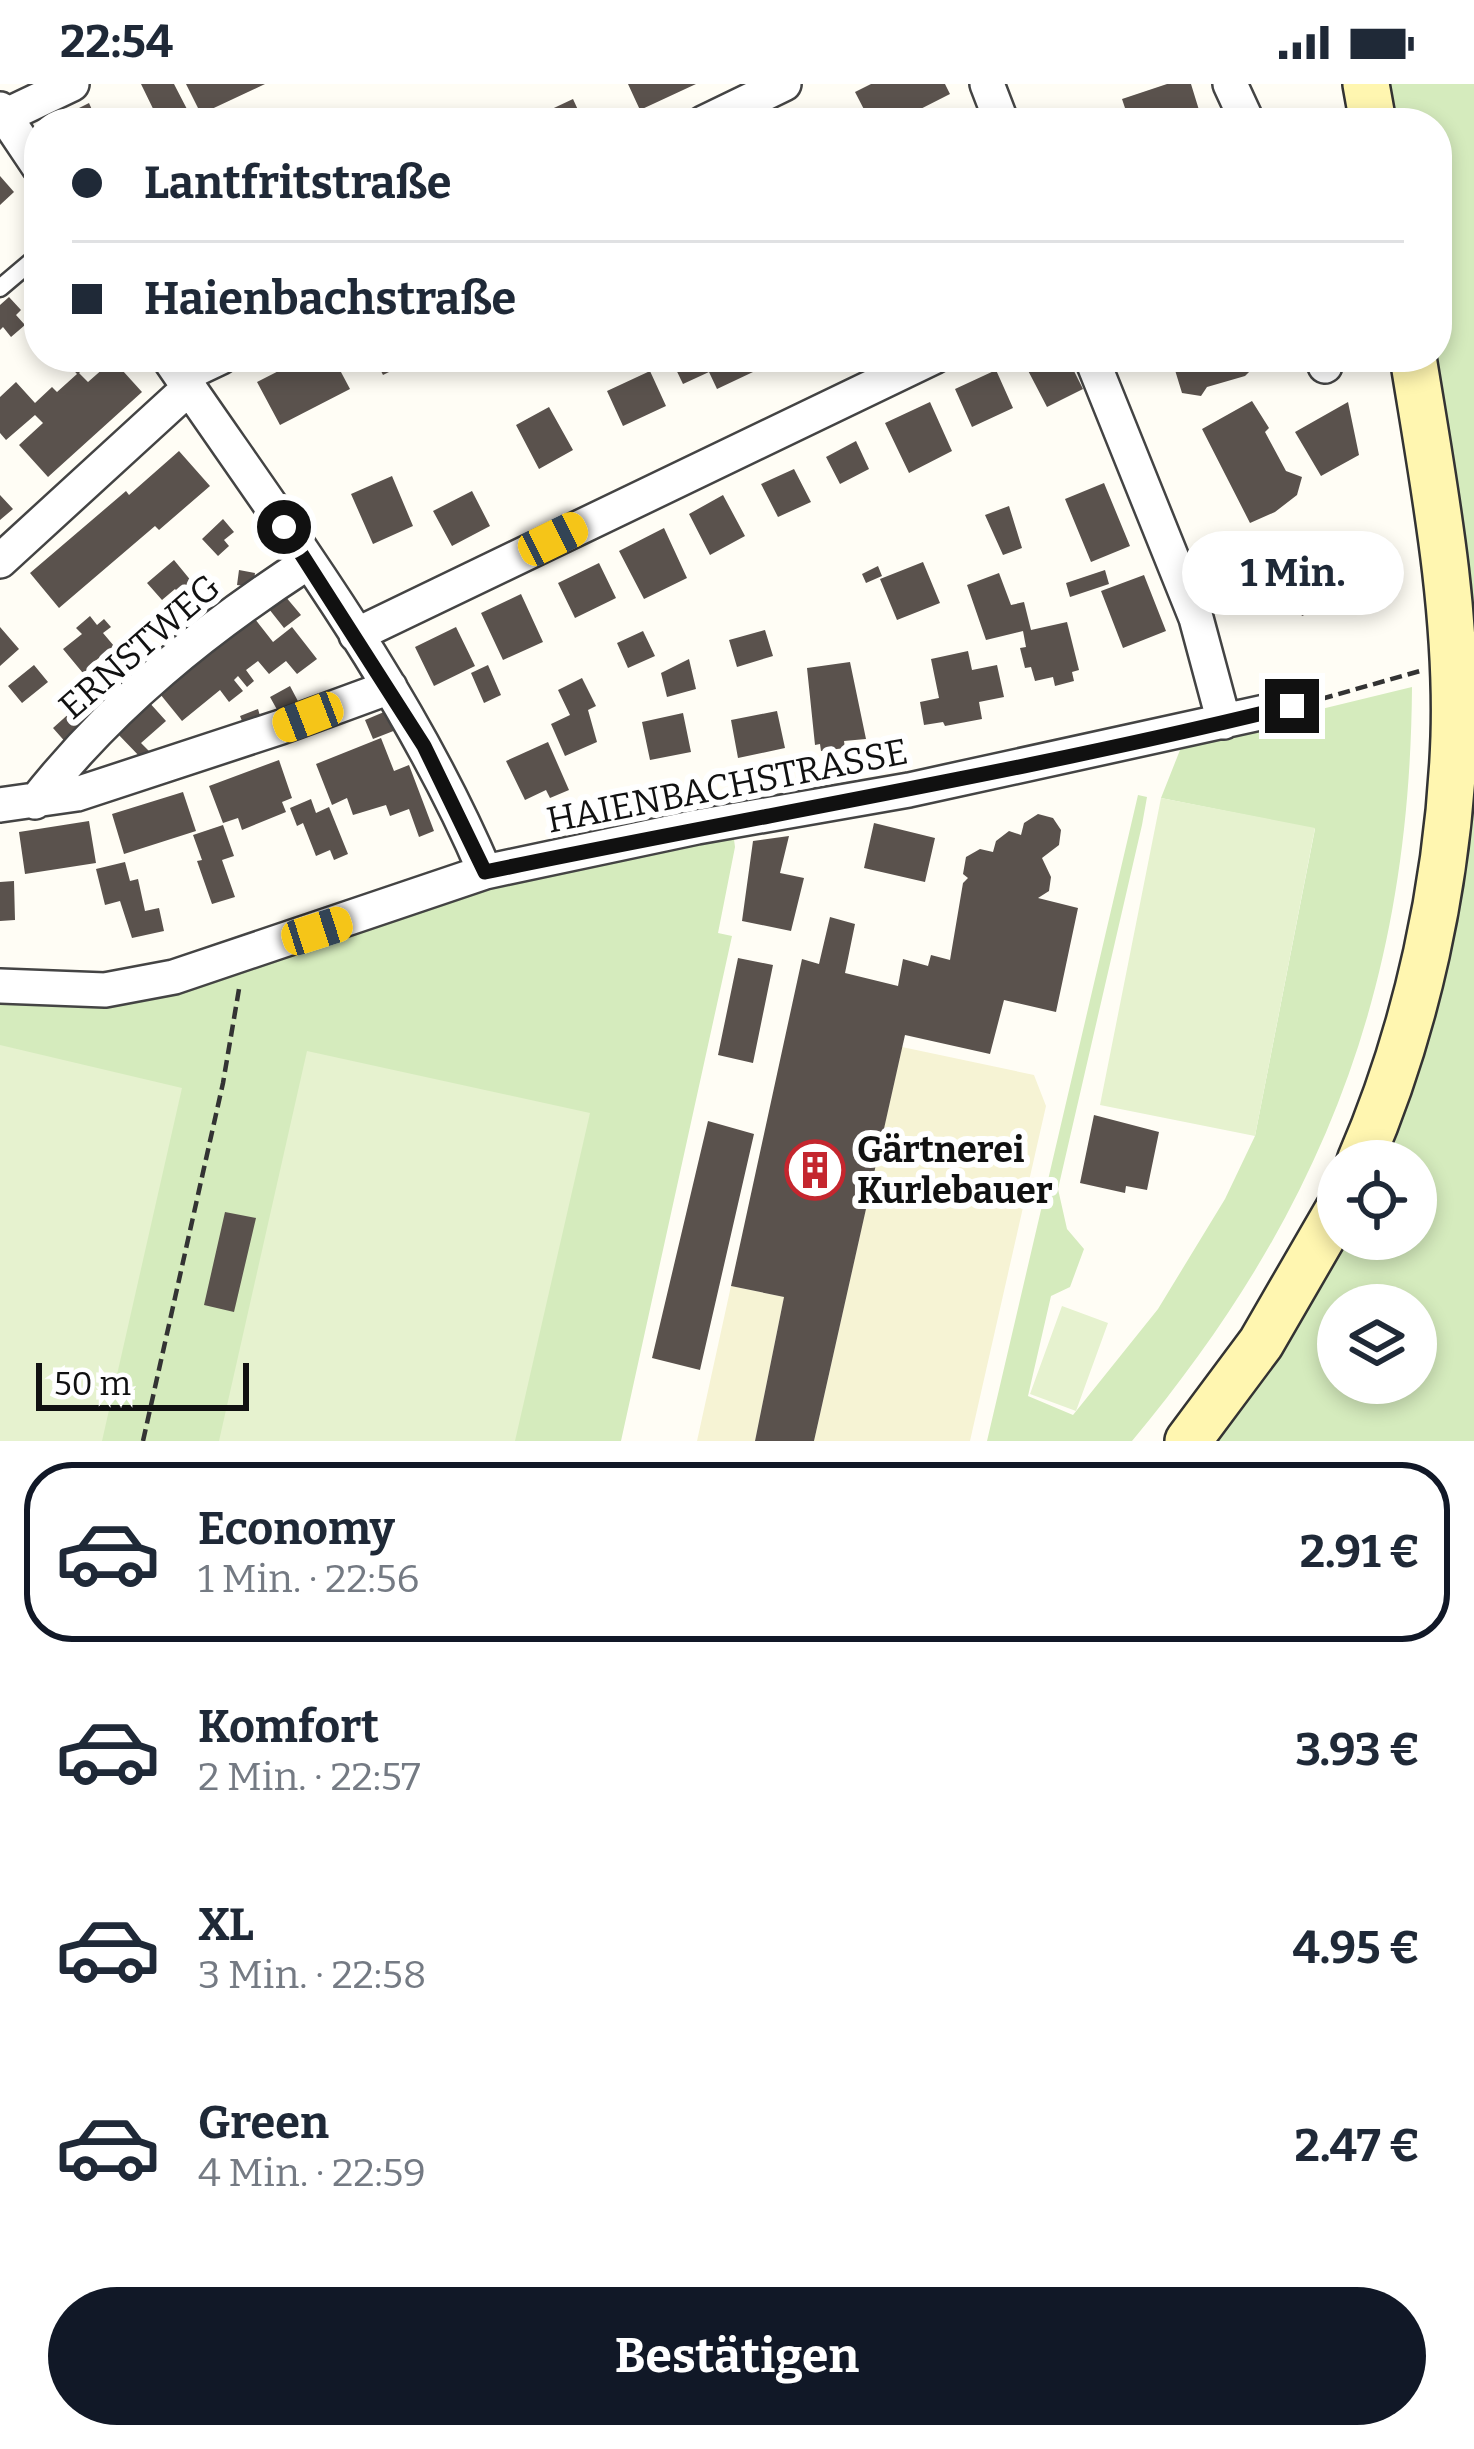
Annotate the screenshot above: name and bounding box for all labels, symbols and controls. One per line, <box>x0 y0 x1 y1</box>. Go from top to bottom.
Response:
text: 22:54 <box>60 15 173 69</box>
text: Lantfritstraße <box>144 156 451 210</box>
text: Haienbachstraße <box>144 272 516 326</box>
route start <box>257 500 311 554</box>
car <box>513 507 593 571</box>
callout: 1 Min. <box>1181 532 1403 616</box>
text: 1 Min. <box>1240 550 1346 596</box>
street label: ERNSTWEG <box>50 565 229 729</box>
route end <box>1265 679 1319 733</box>
car <box>268 687 348 747</box>
street label: HAIENBACHSTRASSE <box>543 729 911 843</box>
car <box>277 903 357 959</box>
place label: Gärtnerei Kurlebauer <box>857 1128 1053 1213</box>
building icon: Gärtnerei Kurlebauer <box>784 1139 846 1201</box>
map controls <box>1317 1140 1437 1404</box>
button: locate <box>1317 1140 1437 1260</box>
button: layers <box>1317 1284 1437 1404</box>
scale bar <box>36 1357 249 1410</box>
text: 50 m <box>54 1364 131 1404</box>
icon: car <box>54 1498 162 1606</box>
text: Economy <box>198 1502 395 1556</box>
text: 2.91 € <box>1300 1525 1420 1579</box>
text: 1 Min. · 22:56 <box>198 1556 419 1602</box>
icon: car <box>54 1696 162 1804</box>
text: Komfort <box>198 1700 379 1754</box>
text: 3.93 € <box>1295 1723 1420 1777</box>
text: 2 Min. · 22:57 <box>198 1754 421 1800</box>
icon: car <box>54 1894 162 2002</box>
text: XL <box>198 1898 254 1952</box>
text: 4.95 € <box>1292 1921 1420 1975</box>
text: 3 Min. · 22:58 <box>198 1952 426 1998</box>
icon: car <box>54 2092 162 2200</box>
text: Green <box>198 2096 329 2150</box>
text: 2.47 € <box>1295 2119 1420 2173</box>
text: 4 Min. · 22:59 <box>198 2150 426 2196</box>
button: Bestätigen <box>48 2287 1426 2425</box>

